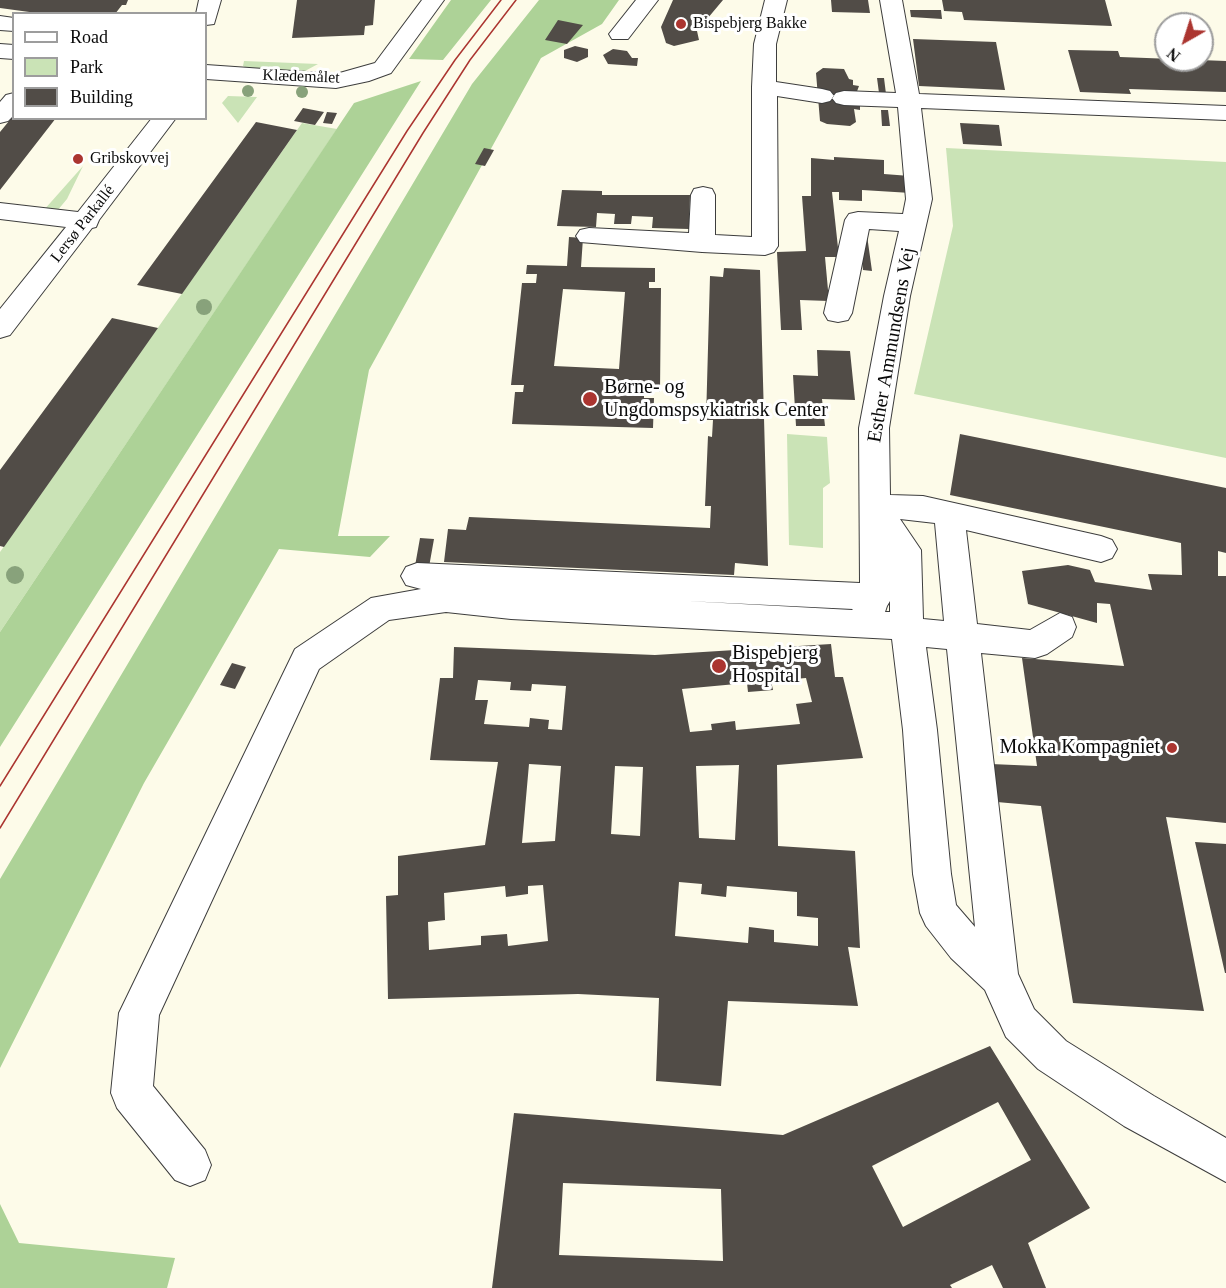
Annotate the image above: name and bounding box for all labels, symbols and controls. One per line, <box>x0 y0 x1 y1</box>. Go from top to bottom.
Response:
legend <box>12 12 207 120</box>
north arrow <box>1154 12 1214 72</box>
place label: Bispebjerg Bakke <box>693 14 807 34</box>
marker: Bispebjerg Bakke <box>674 17 688 31</box>
text: Road <box>70 27 108 47</box>
text: N <box>1164 45 1183 65</box>
text: Park <box>70 57 103 77</box>
street label: Klædemålet <box>262 66 340 88</box>
text: Building <box>70 87 133 107</box>
place label: Gribskovvej <box>90 149 169 169</box>
marker: Gribskovvej <box>71 152 85 166</box>
street label: Lersø Parkallé <box>47 182 119 266</box>
street label: Esther Ammundsens Vej <box>863 246 921 444</box>
place label: Børne- og Ungdomspsykiatrisk Center <box>604 376 828 423</box>
marker: Børne- og Ungdomspsykiatrisk Center <box>581 390 599 408</box>
place label: Bispebjerg Hospital <box>732 642 818 689</box>
marker: Bispebjerg Hospital <box>710 657 728 675</box>
place label: Mokka Kompagniet <box>999 736 1160 760</box>
marker: Mokka Kompagniet <box>1165 741 1179 755</box>

